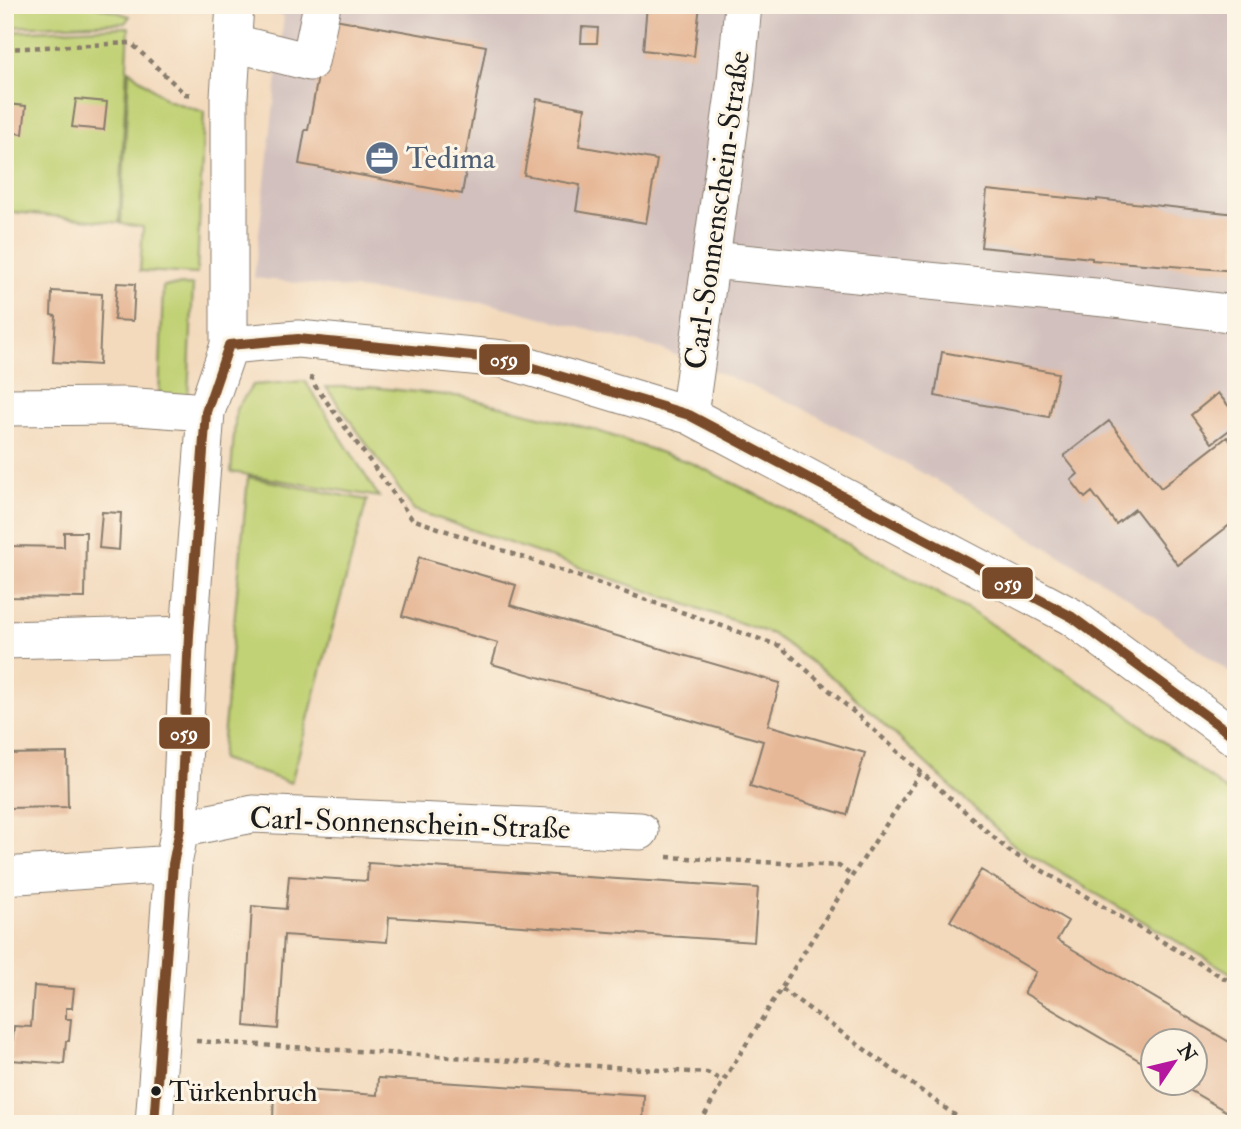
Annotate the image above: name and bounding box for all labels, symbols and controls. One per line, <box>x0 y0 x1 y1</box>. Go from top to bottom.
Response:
street label: Carl-Sonnenschein-Straße <box>677 49 758 372</box>
office icon: Tedima <box>363 139 401 177</box>
place label: Tedima <box>406 140 496 177</box>
line badge: 059 <box>478 343 531 376</box>
text: 059 <box>490 348 518 372</box>
line badge: 059 <box>981 566 1034 600</box>
text: 059 <box>994 572 1022 596</box>
line badge: 059 <box>158 716 211 750</box>
text: 059 <box>170 722 198 746</box>
street label: Carl-Sonnenschein-Straße <box>249 799 571 848</box>
north arrow <box>1140 1028 1210 1098</box>
text: N <box>1172 1038 1202 1067</box>
place label: Türkenbruch <box>169 1075 318 1110</box>
marker: Türkenbruch <box>149 1084 163 1098</box>

